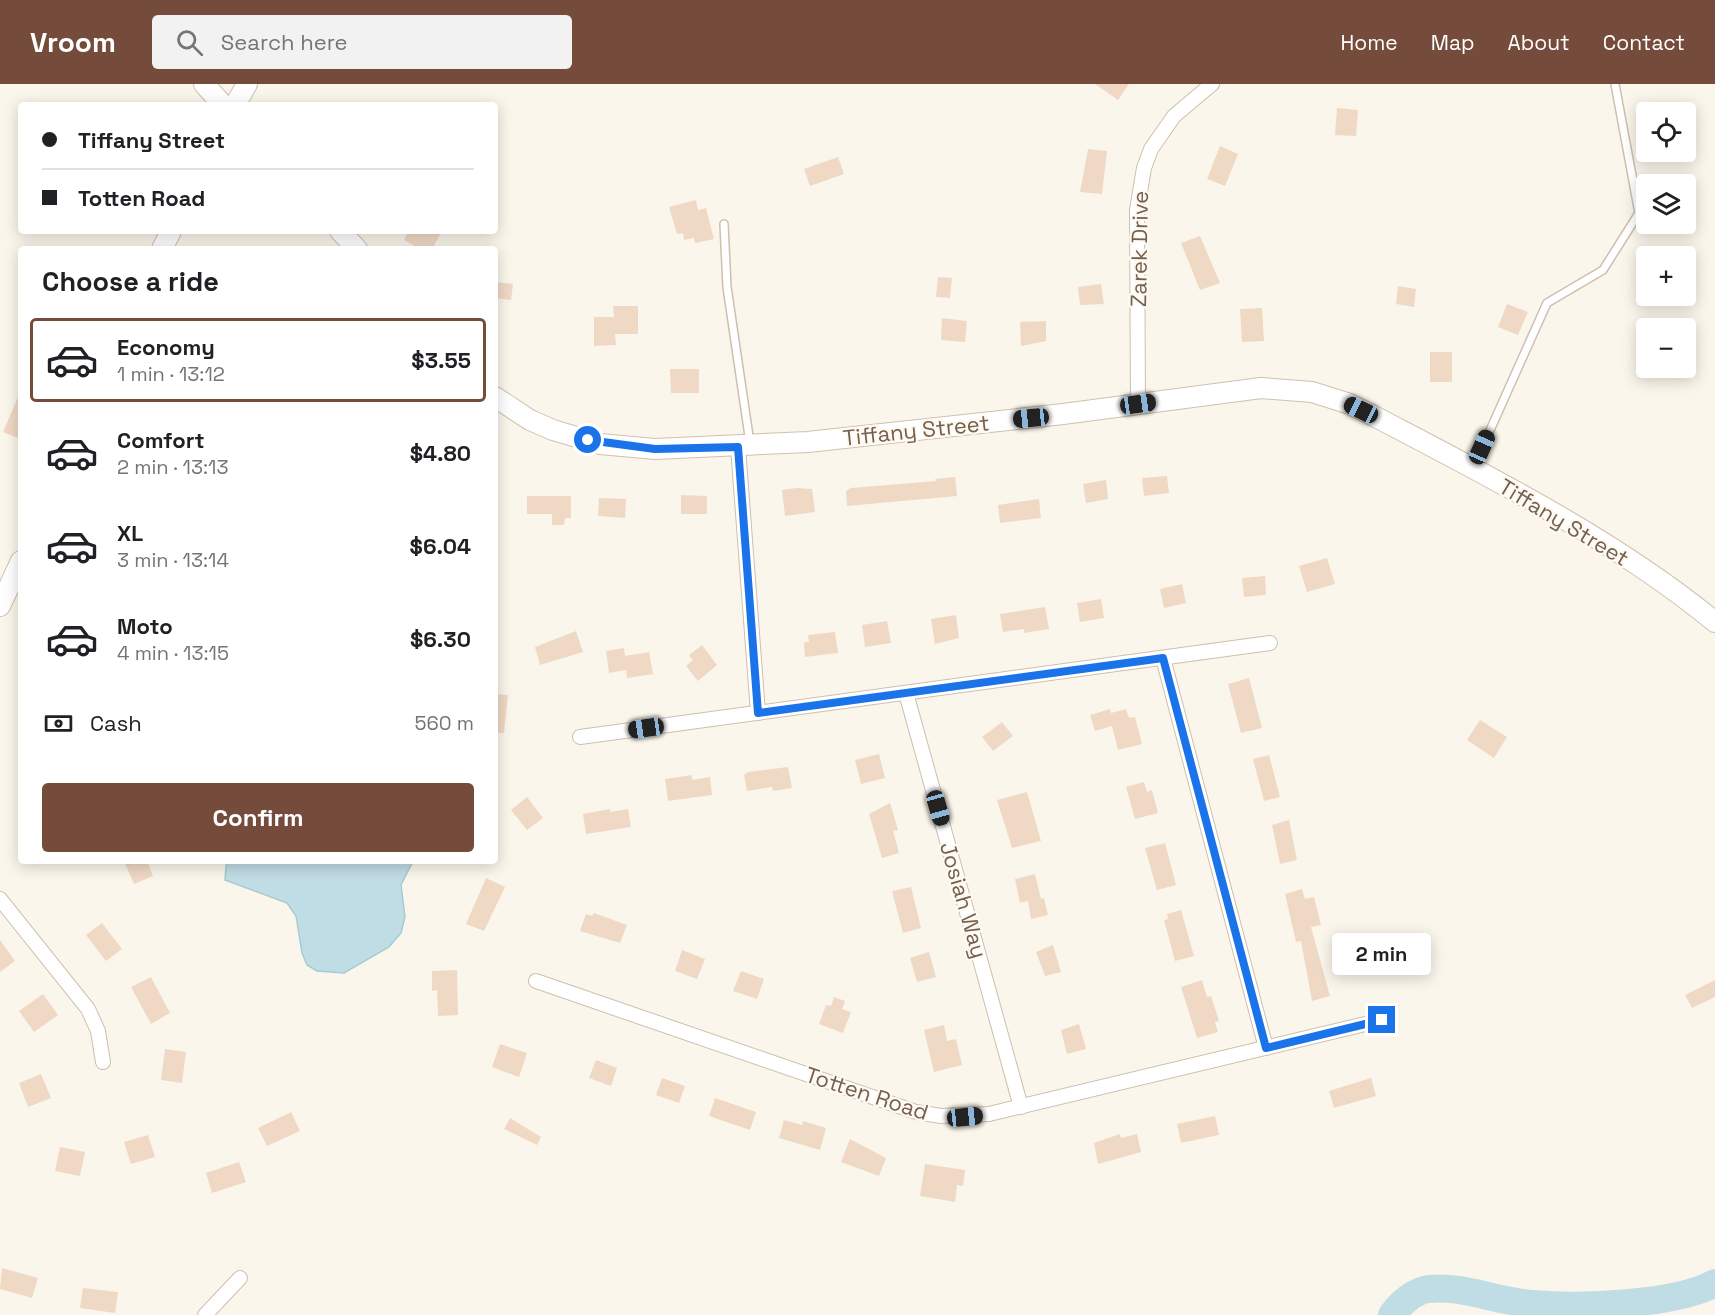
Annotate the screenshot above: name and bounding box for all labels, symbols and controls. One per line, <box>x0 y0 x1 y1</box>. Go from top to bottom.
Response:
search box <box>152 15 572 69</box>
text: Vroom <box>30 24 116 60</box>
icon: search <box>173 26 206 59</box>
text: Search here <box>221 28 348 56</box>
text: Home <box>1340 29 1398 56</box>
text: Map <box>1431 29 1475 56</box>
text: About <box>1508 29 1570 56</box>
text: Contact <box>1603 29 1685 56</box>
map controls <box>1636 102 1696 378</box>
button: locate <box>1636 102 1696 162</box>
text: Tiffany Street <box>78 126 225 154</box>
button: layers <box>1636 174 1696 234</box>
text: Totten Road <box>78 184 205 212</box>
street label: Zarek Drive <box>1124 191 1154 307</box>
button: + <box>1636 246 1696 306</box>
text: Choose a ride <box>42 264 219 299</box>
button: − <box>1636 318 1696 378</box>
icon: car <box>45 333 99 387</box>
text: Economy <box>117 333 215 361</box>
text: $3.55 <box>411 346 471 374</box>
text: 1 min · 13:12 <box>117 361 225 387</box>
car <box>1119 393 1157 415</box>
car <box>1341 394 1381 426</box>
car <box>1012 407 1050 429</box>
street label: Tiffany Street <box>841 408 991 452</box>
icon: car <box>45 426 99 480</box>
text: Comfort <box>117 426 205 454</box>
route start <box>574 426 601 453</box>
car <box>1466 427 1498 467</box>
text: $4.80 <box>410 439 471 467</box>
text: 2 min · 13:13 <box>117 454 229 480</box>
street label: Tiffany Street <box>1494 472 1634 572</box>
icon: car <box>45 519 99 573</box>
text: XL <box>117 519 143 547</box>
text: $6.04 <box>410 532 471 560</box>
text: 3 min · 13:14 <box>117 547 229 573</box>
icon: car <box>45 612 99 666</box>
text: Moto <box>117 612 173 640</box>
text: $6.30 <box>410 625 471 653</box>
text: 4 min · 13:15 <box>117 640 229 666</box>
icon: cash <box>42 707 75 740</box>
text: Cash <box>90 709 142 737</box>
text: 560 m <box>415 710 474 736</box>
car <box>627 717 665 739</box>
button: Confirm <box>42 783 474 852</box>
car <box>924 788 952 828</box>
street label: Josiah Way <box>934 839 994 961</box>
callout: 2 min <box>1332 933 1432 975</box>
text: 2 min <box>1356 941 1407 967</box>
route end <box>1368 1006 1395 1033</box>
street label: Totten Road <box>802 1060 932 1126</box>
car <box>946 1106 984 1128</box>

